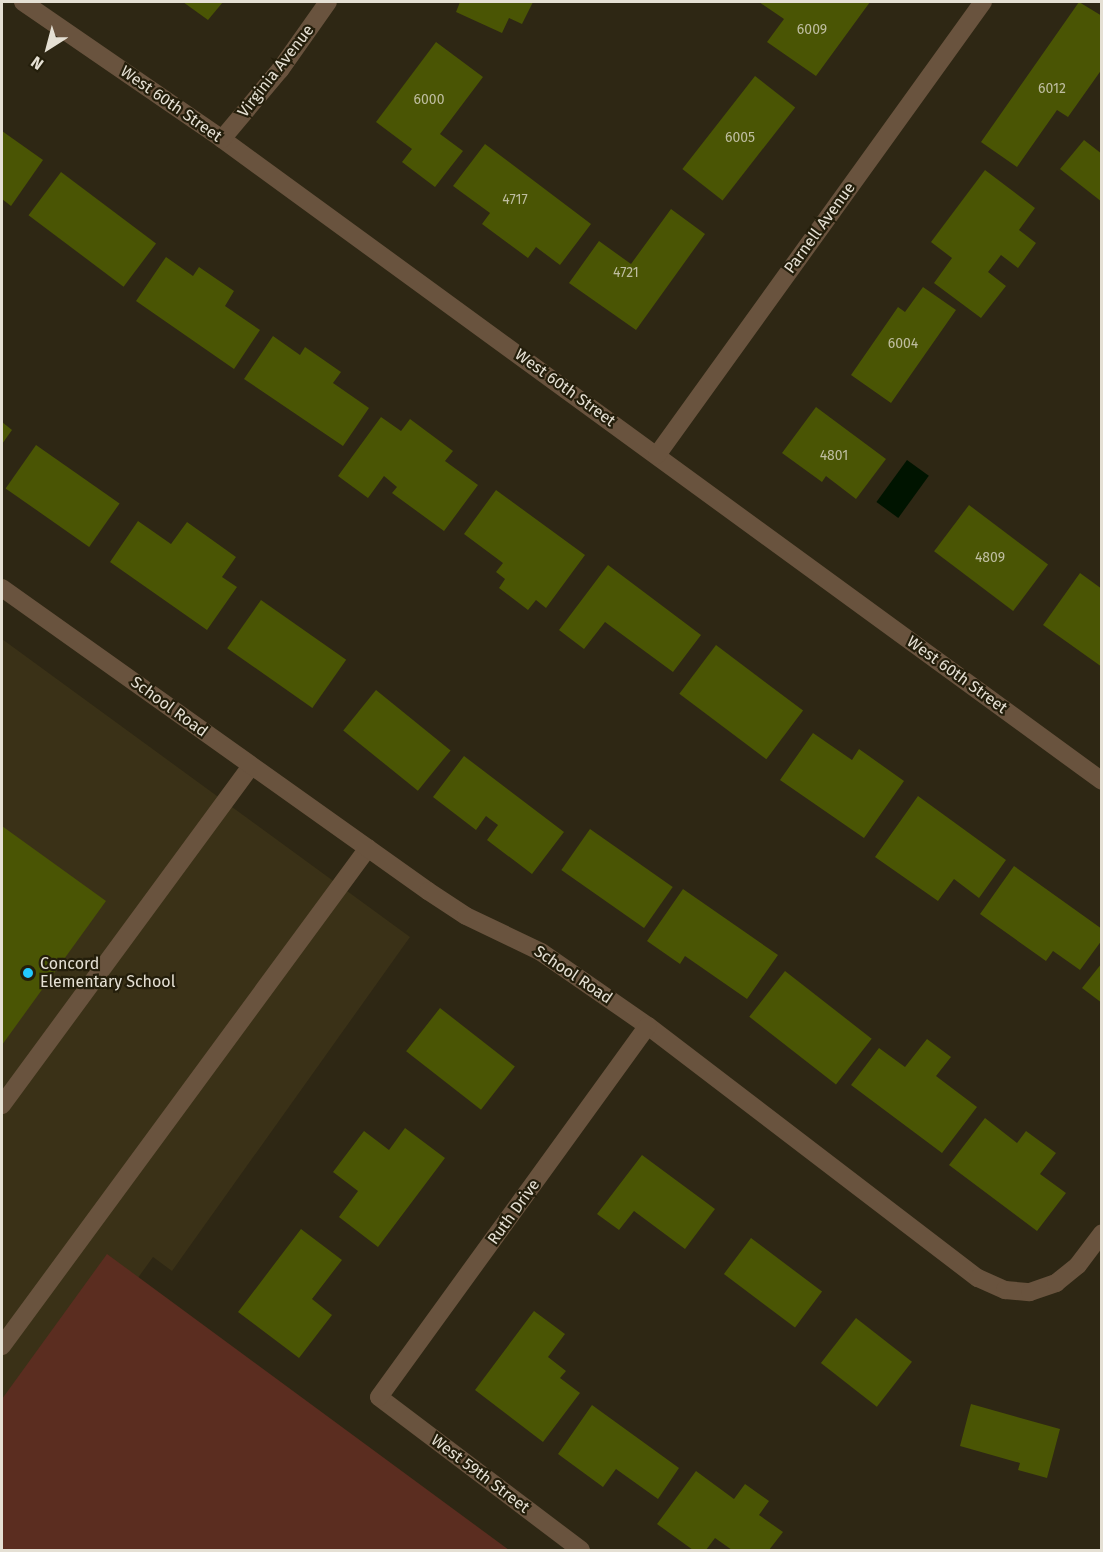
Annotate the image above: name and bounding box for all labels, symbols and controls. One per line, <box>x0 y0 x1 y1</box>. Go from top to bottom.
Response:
north arrow <box>18 18 78 78</box>
street label: Virginia Avenue <box>234 21 318 121</box>
house number: 6009 <box>797 22 827 38</box>
text: N <box>27 52 47 74</box>
street label: West 60th Street <box>117 62 225 146</box>
house number: 6012 <box>1038 81 1066 97</box>
house number: 6000 <box>414 92 444 108</box>
house number: 6005 <box>725 130 755 146</box>
street label: Parnell Avenue <box>780 179 860 277</box>
house number: 4717 <box>502 192 528 208</box>
house number: 4721 <box>613 265 639 281</box>
house number: 6004 <box>888 336 918 352</box>
street label: West 60th Street <box>511 345 619 431</box>
house number: 4801 <box>820 448 848 464</box>
house number: 4809 <box>975 550 1005 566</box>
street label: West 60th Street <box>903 632 1011 718</box>
street label: School Road <box>127 673 211 741</box>
street label: School Road <box>530 942 616 1008</box>
place label: Concord Elementary School <box>40 954 175 992</box>
marker: Concord Elementary School <box>21 966 35 980</box>
street label: Ruth Drive <box>484 1176 544 1248</box>
street label: West 59th Street <box>427 1431 533 1517</box>

